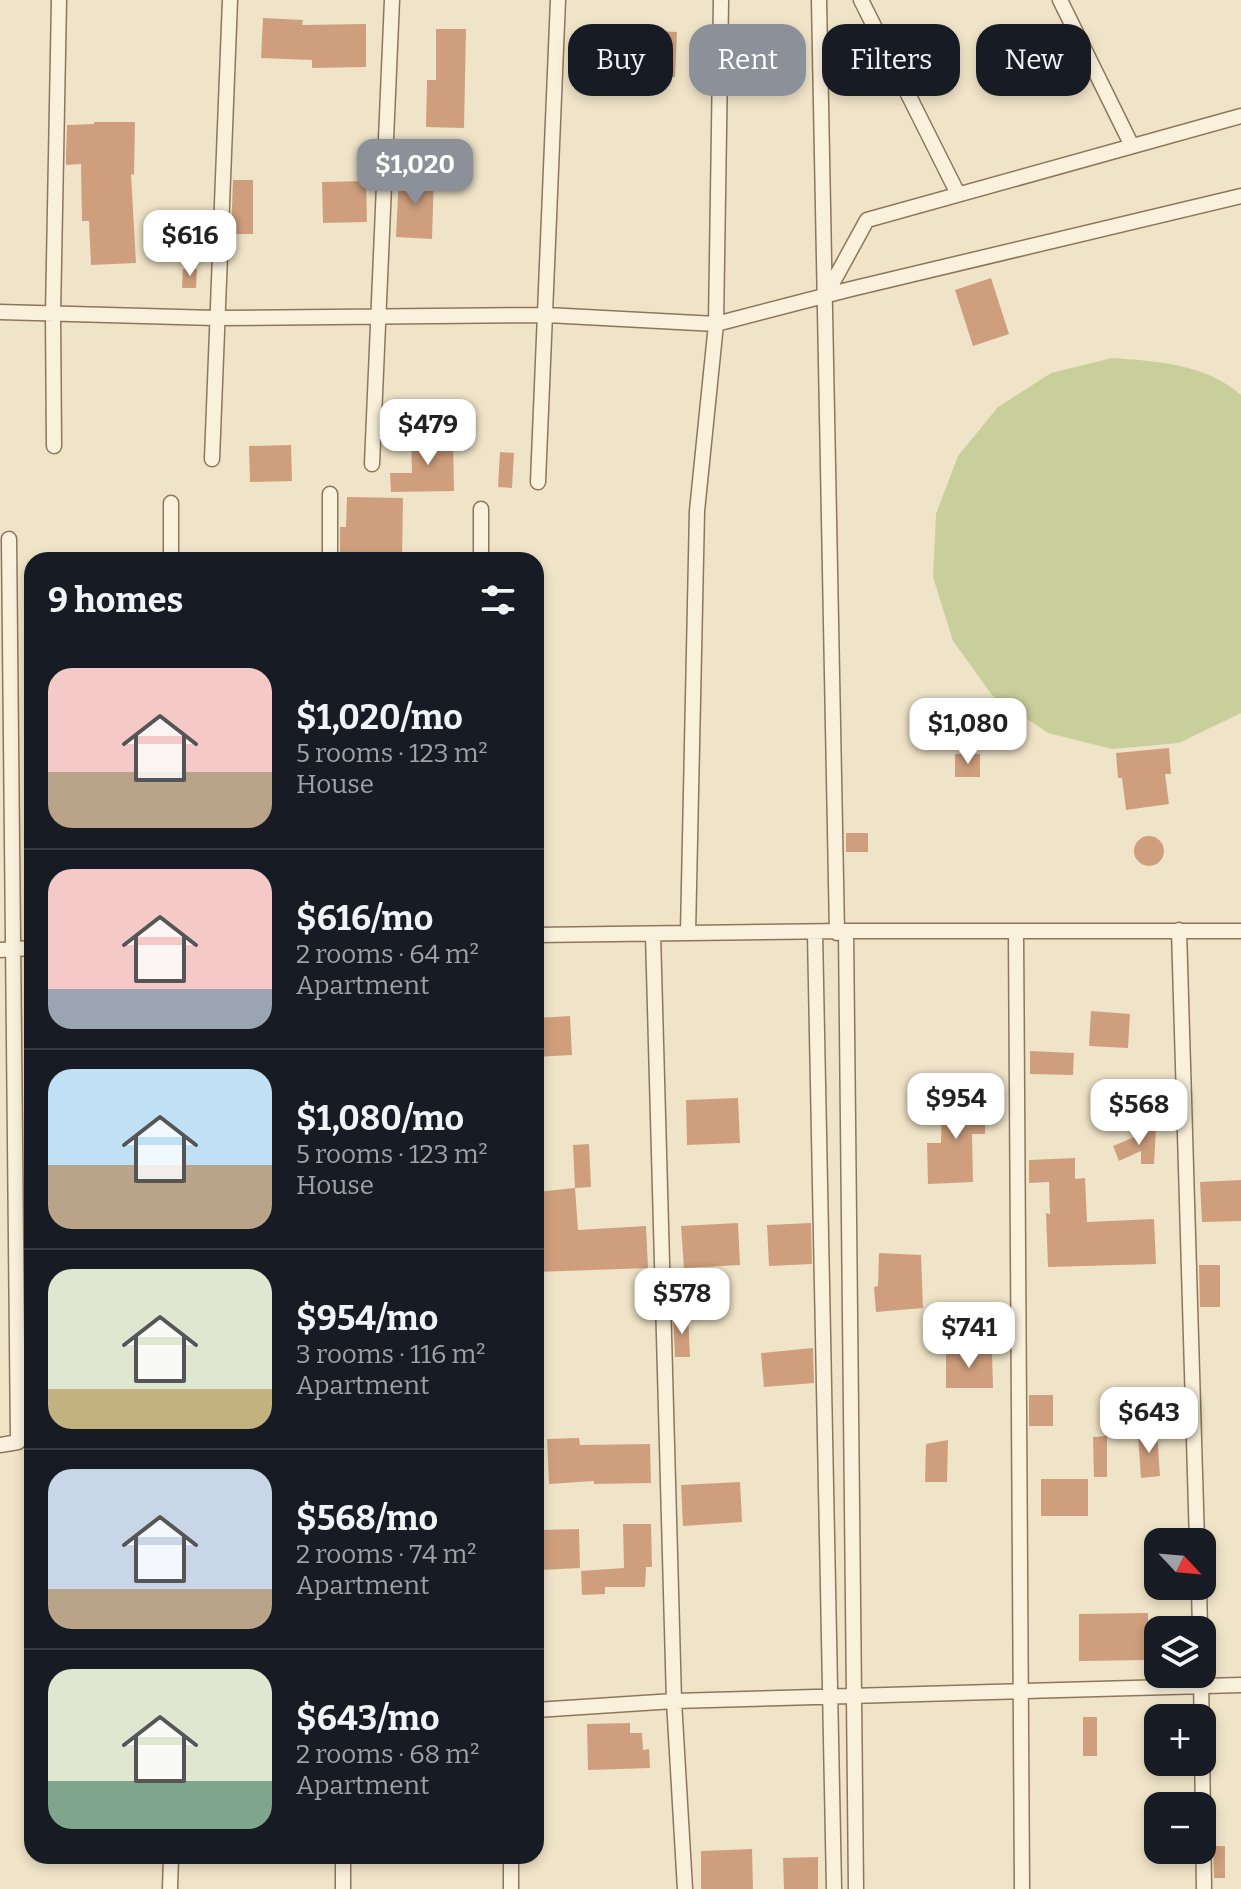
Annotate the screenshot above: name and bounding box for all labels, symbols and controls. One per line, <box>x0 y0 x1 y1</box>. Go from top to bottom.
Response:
chip: Buy <box>568 24 673 96</box>
chip: Rent <box>689 24 806 96</box>
chip: Filters <box>822 24 960 96</box>
chip: New <box>976 24 1091 96</box>
pin: $1,020 <box>350 139 480 207</box>
text: $1,020 <box>375 149 455 180</box>
pin: $616 <box>143 210 237 278</box>
text: $616 <box>161 220 219 251</box>
pin: $479 <box>381 399 475 467</box>
text: $479 <box>398 409 458 440</box>
icon: filters <box>476 578 520 622</box>
text: 9 homes <box>48 580 183 621</box>
text: $1,020/mo <box>296 697 463 738</box>
pin: $1,080 <box>903 698 1033 766</box>
icon: home <box>112 700 208 796</box>
text: $1,080 <box>928 708 1008 739</box>
text: 5 rooms · 123 m² <box>296 738 488 769</box>
text: House <box>296 769 374 800</box>
text: $616/mo <box>296 898 433 939</box>
icon: home <box>112 901 208 997</box>
text: 2 rooms · 64 m² <box>296 939 479 970</box>
text: Apartment <box>296 970 429 1001</box>
pin: $954 <box>909 1073 1003 1141</box>
pin: $568 <box>1092 1079 1186 1147</box>
text: $954 <box>925 1083 987 1114</box>
text: $568 <box>1108 1089 1170 1120</box>
text: $1,080/mo <box>296 1098 464 1139</box>
icon: home <box>112 1101 208 1197</box>
text: 5 rooms · 123 m² <box>296 1139 488 1170</box>
text: House <box>296 1170 374 1201</box>
pin: $578 <box>635 1268 729 1336</box>
text: $578 <box>653 1278 711 1309</box>
text: $954/mo <box>296 1298 438 1339</box>
icon: home <box>112 1301 208 1397</box>
pin: $741 <box>922 1302 1016 1370</box>
text: $741 <box>941 1312 997 1343</box>
text: 3 rooms · 116 m² <box>296 1339 486 1370</box>
text: Apartment <box>296 1370 429 1401</box>
pin: $643 <box>1102 1387 1196 1455</box>
text: $643 <box>1118 1397 1180 1428</box>
text: $568/mo <box>296 1498 438 1539</box>
icon: home <box>112 1501 208 1597</box>
north arrow <box>1144 1528 1216 1600</box>
map controls <box>1144 1528 1216 1864</box>
text: 2 rooms · 74 m² <box>296 1539 476 1570</box>
text: Apartment <box>296 1570 429 1601</box>
button: layers <box>1144 1616 1216 1688</box>
text: $643/mo <box>296 1698 440 1739</box>
icon: home <box>112 1701 208 1797</box>
button: + <box>1144 1704 1216 1776</box>
text: 2 rooms · 68 m² <box>296 1739 479 1770</box>
text: Apartment <box>296 1770 429 1801</box>
button: − <box>1144 1792 1216 1864</box>

